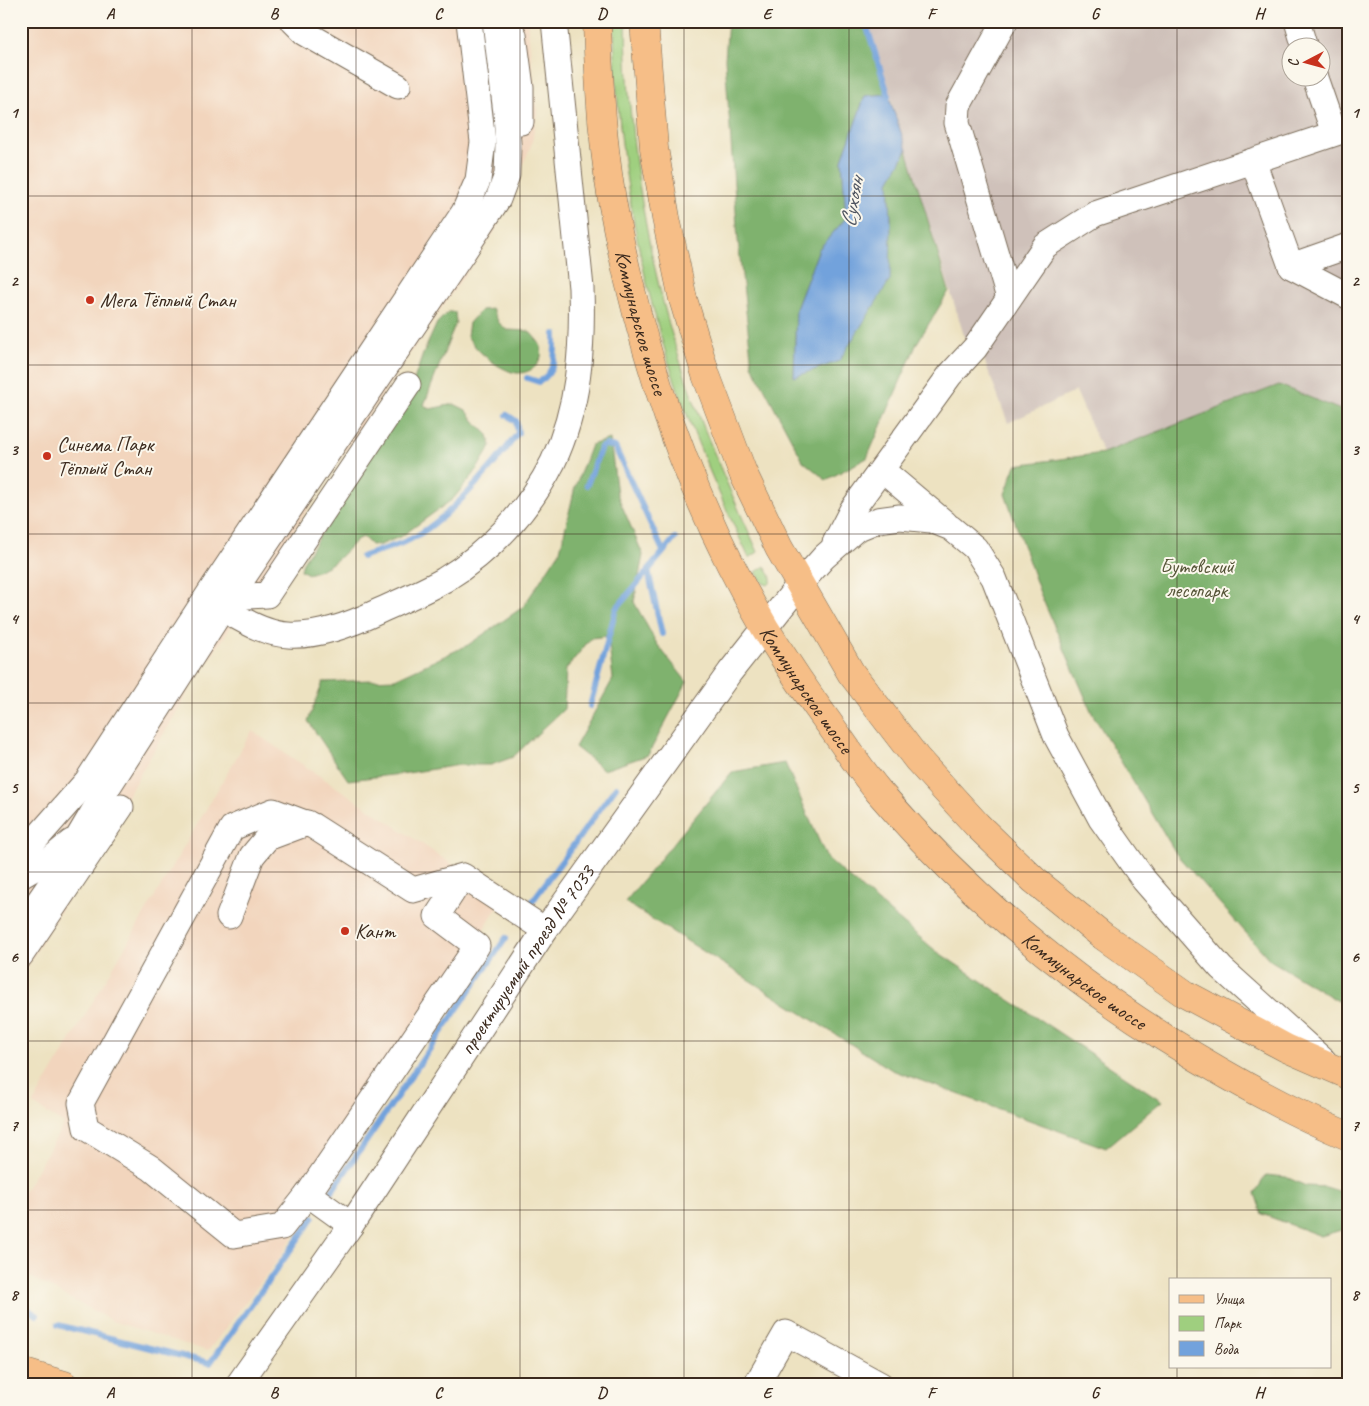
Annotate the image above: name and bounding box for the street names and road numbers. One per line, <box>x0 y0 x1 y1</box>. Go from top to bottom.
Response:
street label: Коммунарское шоссе <box>609 248 674 400</box>
street label: Коммунарское шоссе <box>754 621 860 760</box>
street label: проектируемый проезд № 7033 <box>454 859 601 1060</box>
street label: Коммунарское шоссе <box>1017 926 1153 1037</box>

